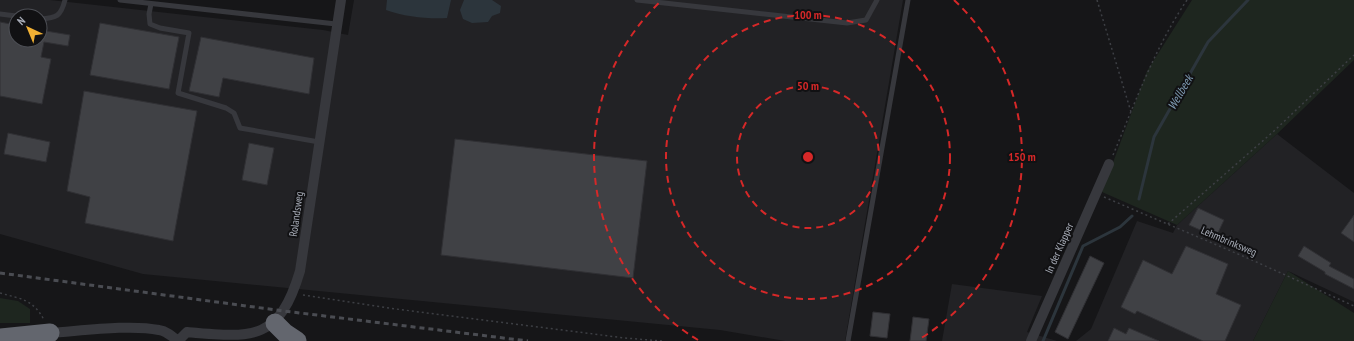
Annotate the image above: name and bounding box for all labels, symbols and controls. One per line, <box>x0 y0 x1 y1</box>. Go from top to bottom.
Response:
text: 100 m <box>794 7 822 22</box>
north arrow <box>8 8 48 48</box>
text: N <box>14 14 28 28</box>
water label: Wellbeek <box>1164 71 1197 112</box>
text: 50 m <box>797 78 819 93</box>
text: 150 m <box>1008 149 1036 164</box>
centre of rings <box>801 150 815 164</box>
street label: Rolandsweg <box>286 190 306 237</box>
street label: In der Klapper <box>1042 221 1076 275</box>
street label: Lehmbrinksweg <box>1199 223 1259 259</box>

